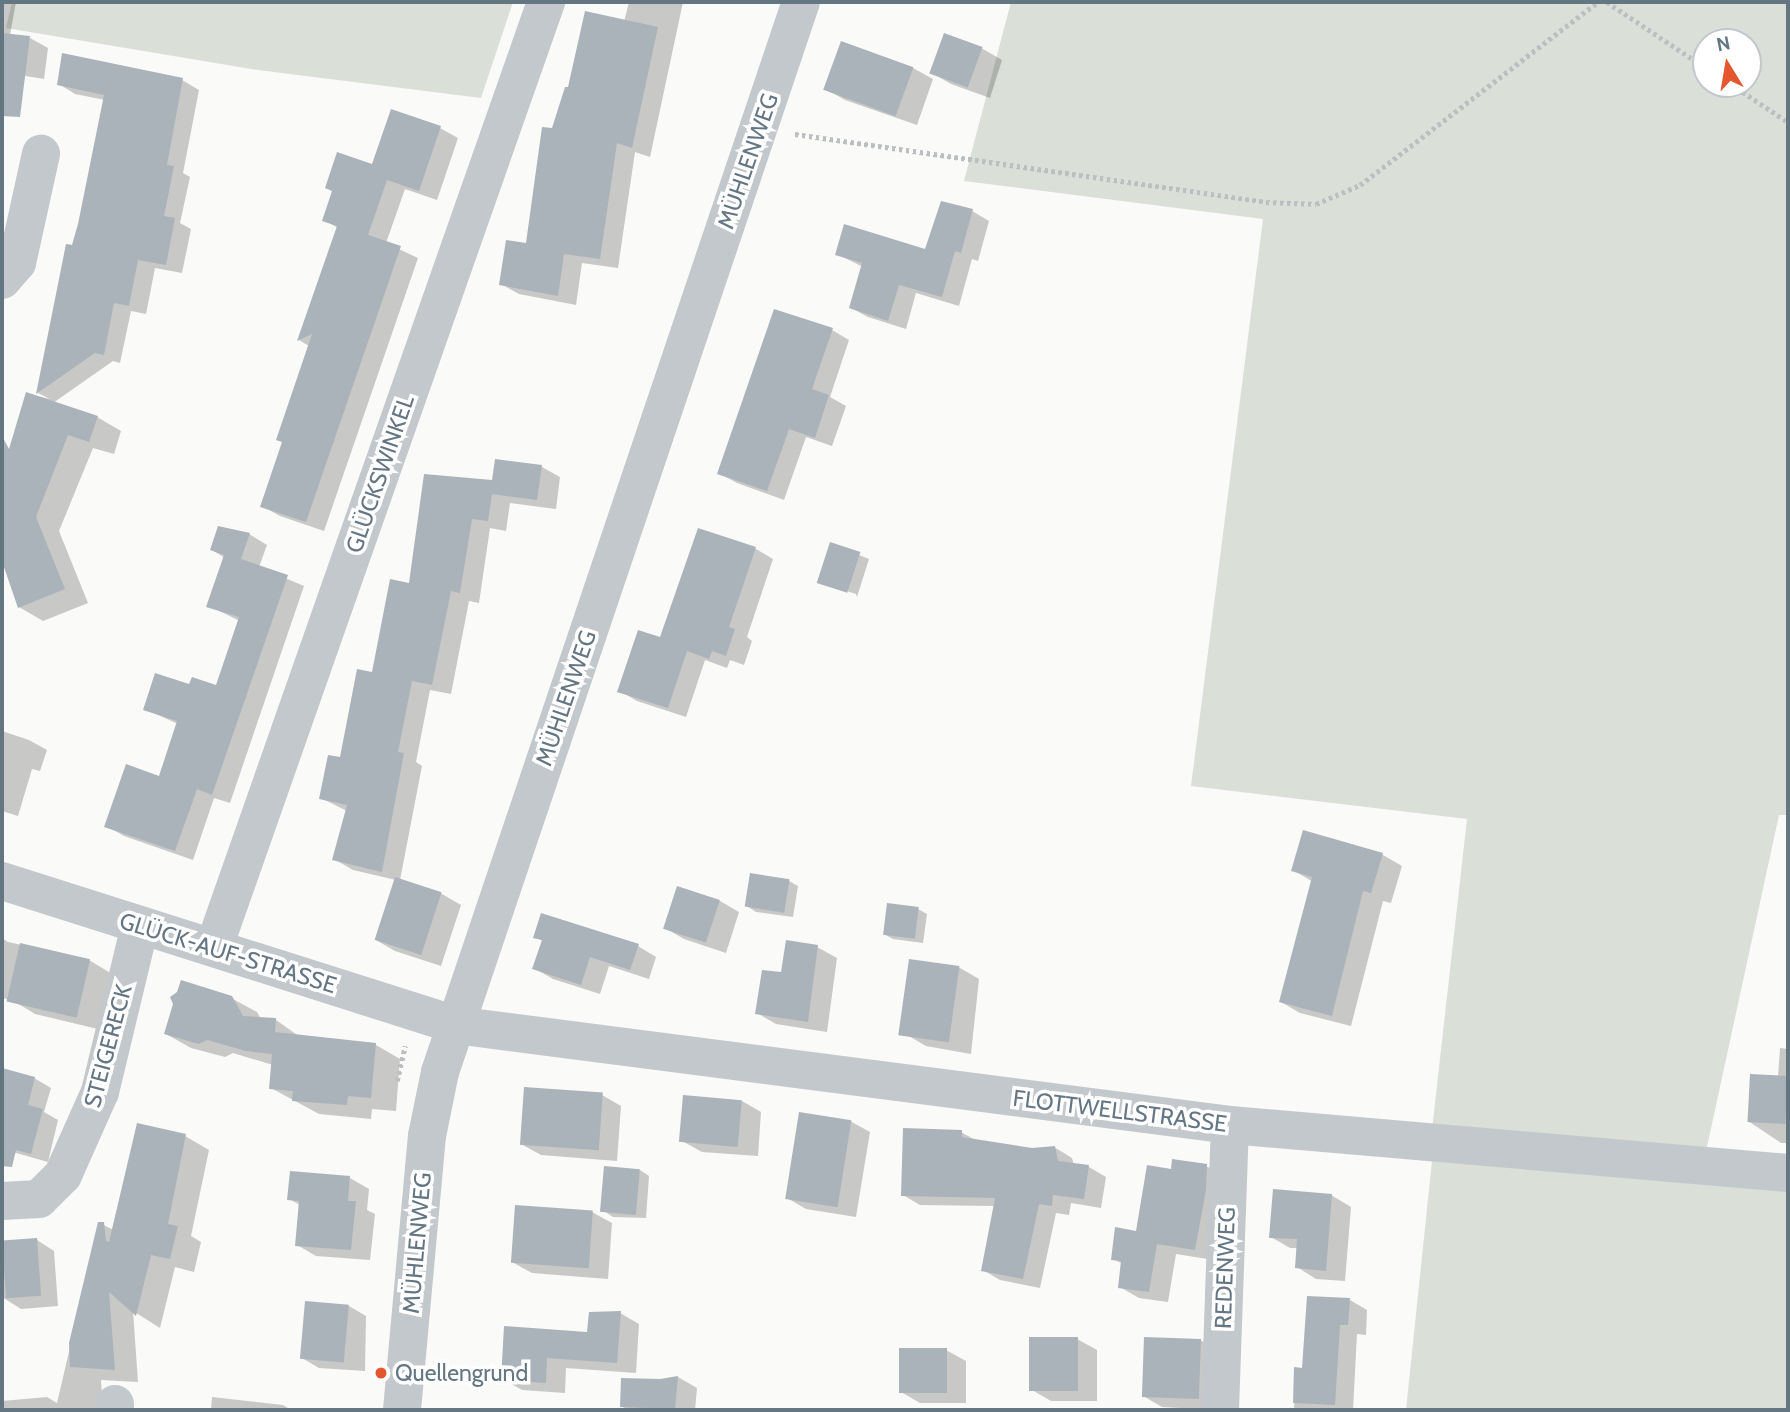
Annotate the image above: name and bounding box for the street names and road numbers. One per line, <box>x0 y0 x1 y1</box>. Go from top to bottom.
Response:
street label: MÜHLENWEG <box>712 90 784 232</box>
street label: GLÜCKSWINKEL <box>340 392 420 556</box>
street label: MÜHLENWEG <box>530 627 602 769</box>
street label: GLÜCK-AUF-STRASSE <box>116 907 340 999</box>
street label: STEIGERECK <box>78 982 138 1110</box>
street label: FLOTTWELLSTRASSE <box>1011 1084 1229 1138</box>
street label: MÜHLENWEG <box>397 1171 437 1315</box>
street label: REDENWEG <box>1209 1207 1241 1329</box>

